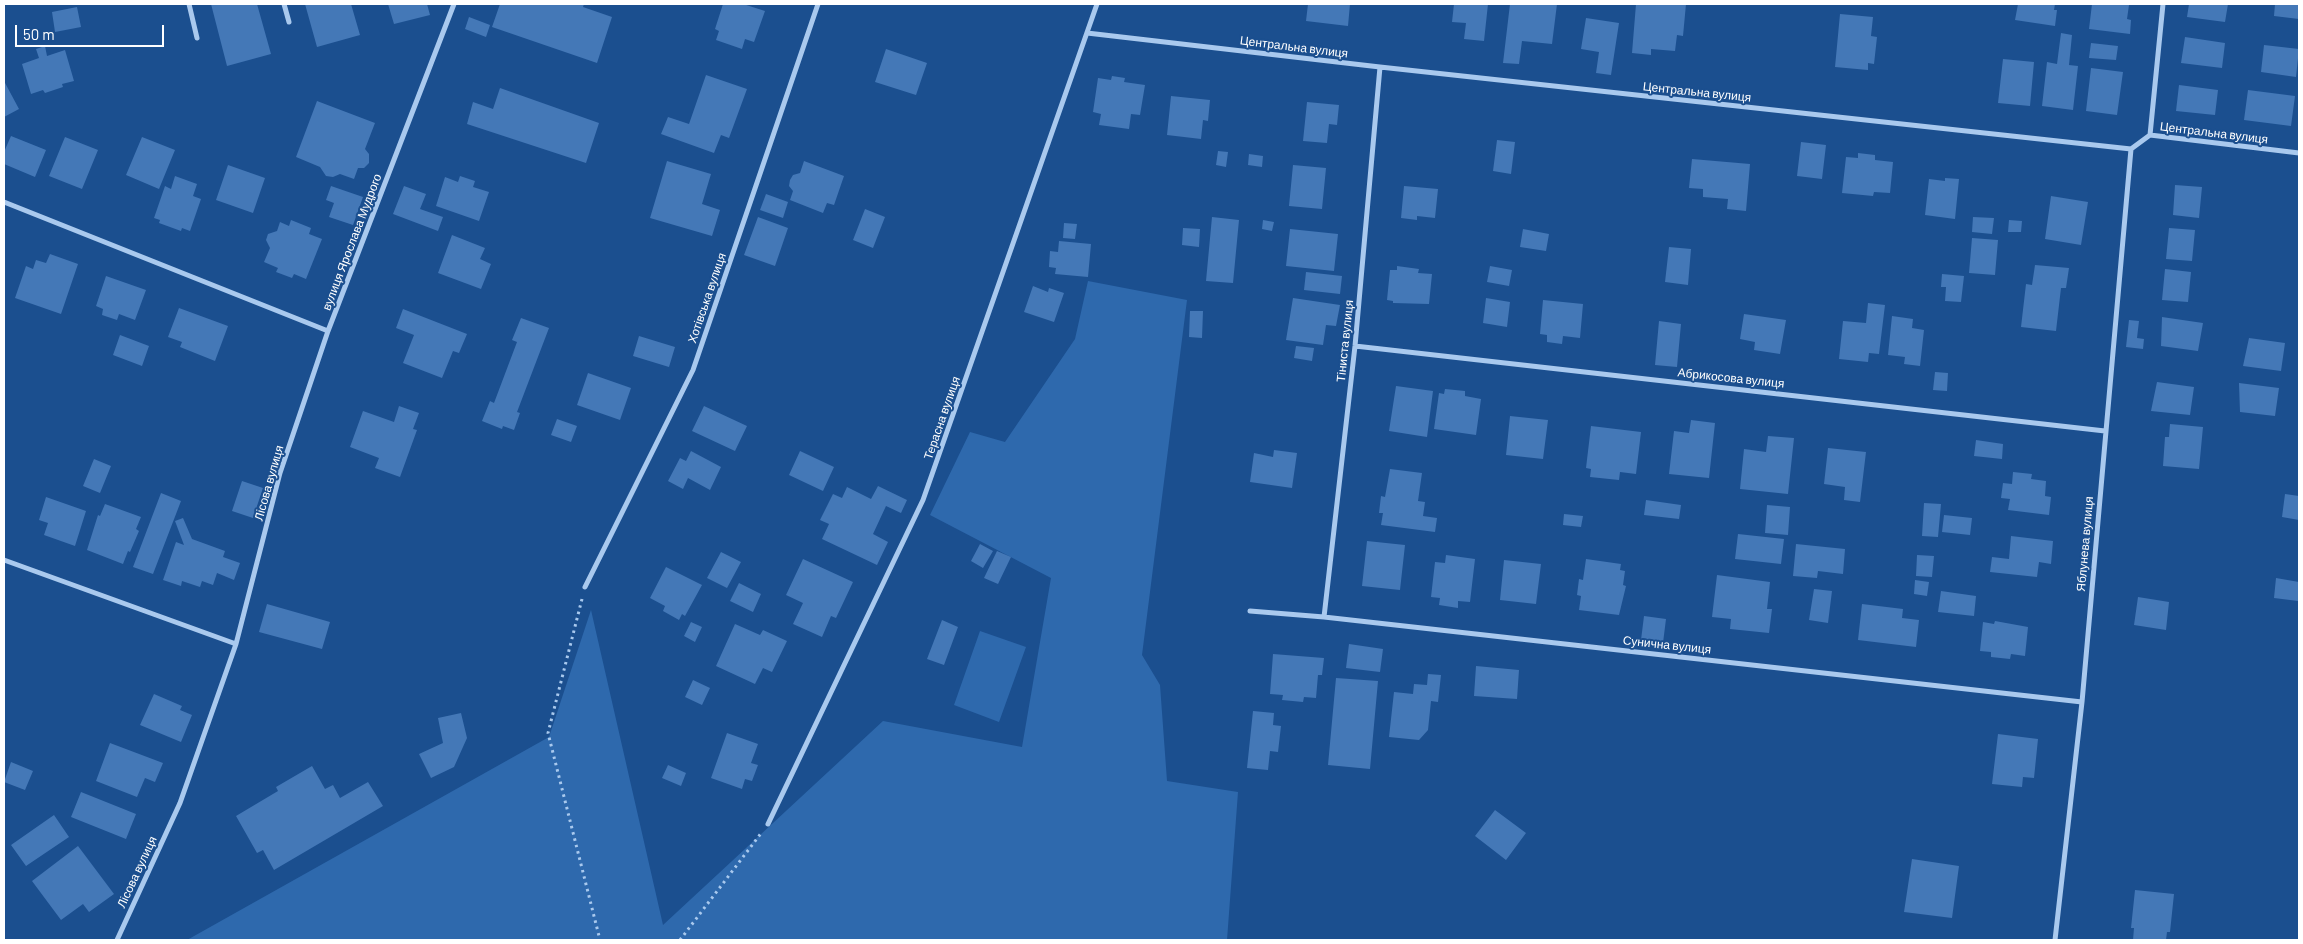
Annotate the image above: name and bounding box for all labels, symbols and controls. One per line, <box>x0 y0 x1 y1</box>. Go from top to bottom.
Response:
scale bar <box>18 15 166 47</box>
text: 50 m <box>23 25 55 43</box>
street label: Центральна вулиця <box>1239 33 1349 61</box>
street label: Центральна вулиця <box>1642 79 1752 105</box>
street label: Центральна вулиця <box>2159 119 2269 147</box>
street label: вулиця Ярослава Мудрого <box>319 172 385 312</box>
street label: Хотівська вулиця <box>685 251 729 345</box>
street label: Тіниста вулиця <box>1334 299 1356 383</box>
street label: Абрикосова вулиця <box>1677 365 1785 391</box>
street label: Терасна вулиця <box>921 374 963 462</box>
street label: Лісова вулиця <box>251 444 287 522</box>
street label: Яблунева вулиця <box>2074 496 2096 592</box>
street label: Сунична вулиця <box>1622 633 1712 657</box>
street label: Лісова вулиця <box>114 834 160 910</box>

